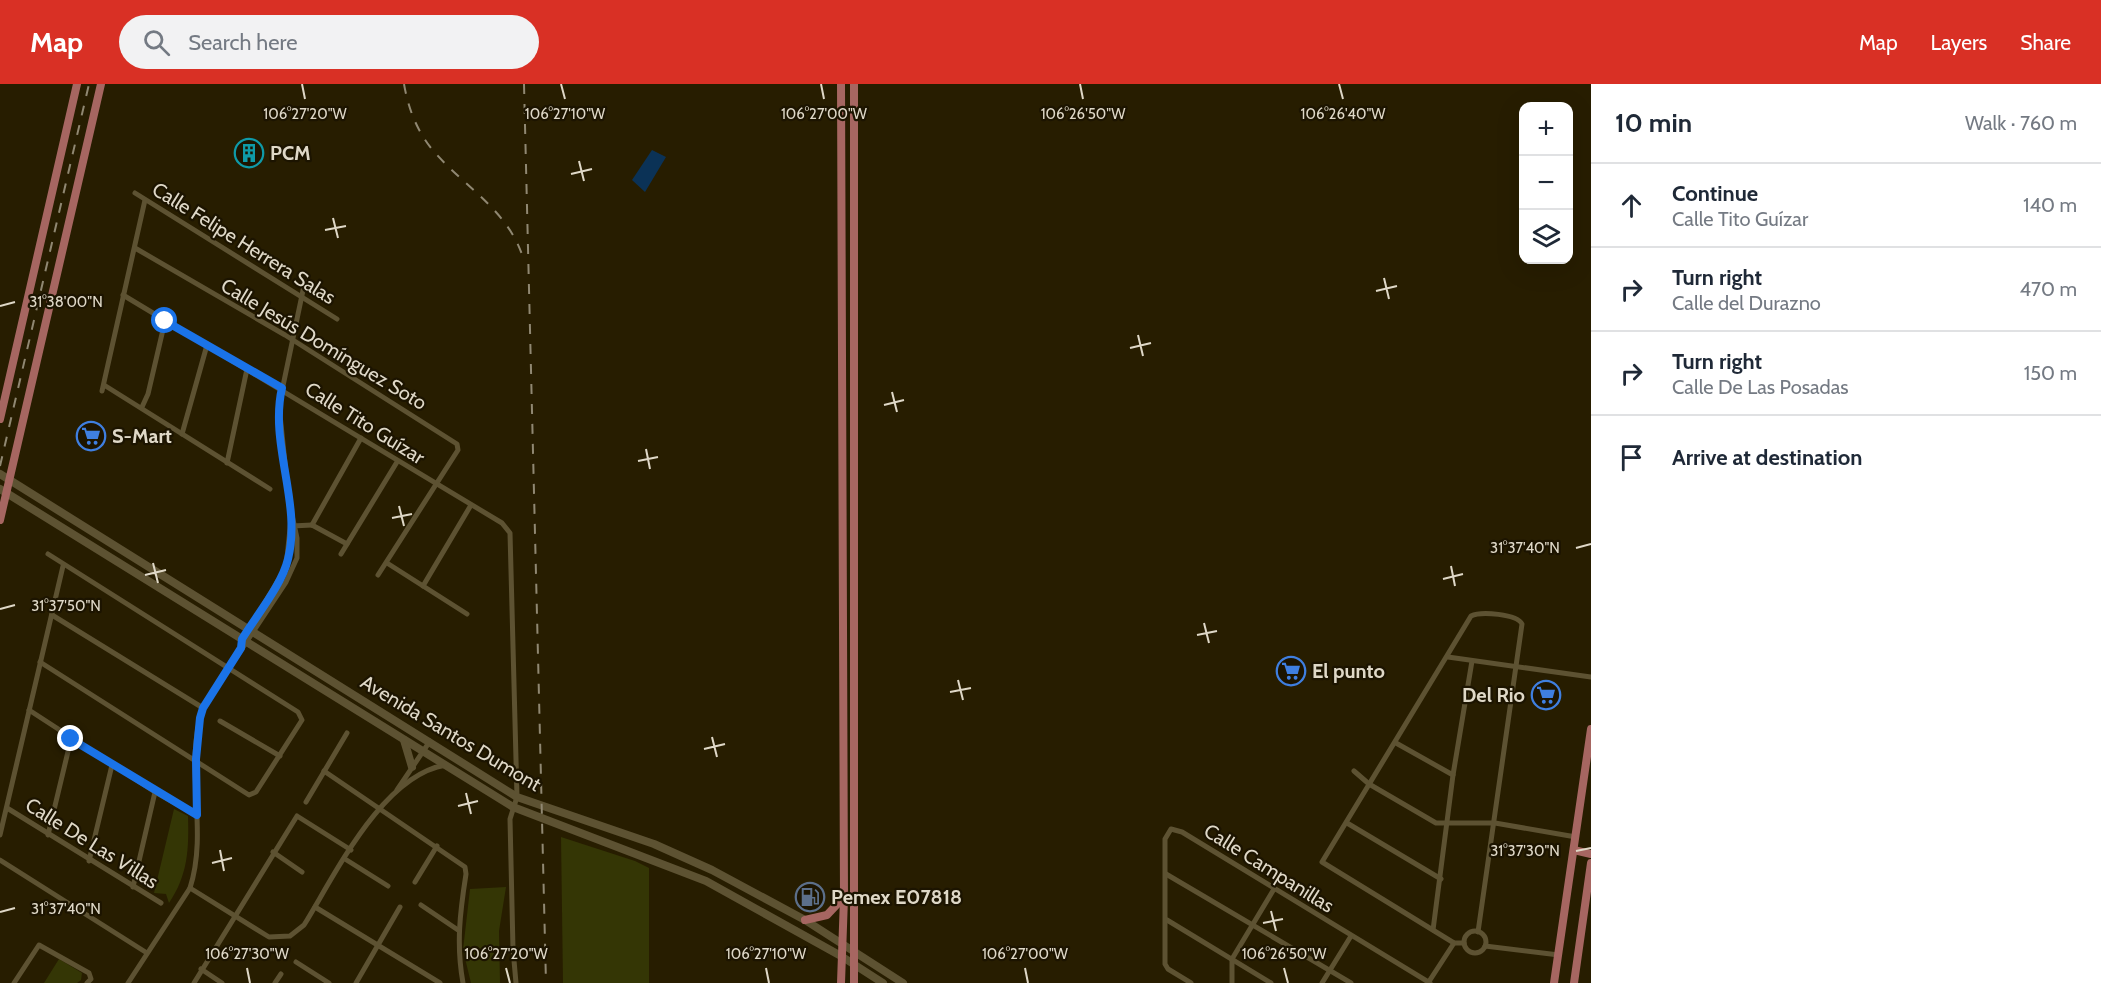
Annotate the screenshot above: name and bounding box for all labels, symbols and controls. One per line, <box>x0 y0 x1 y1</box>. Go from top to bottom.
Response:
search box <box>119 15 539 69</box>
text: Map <box>30 25 83 59</box>
icon: search <box>140 26 173 59</box>
text: Search here <box>188 29 297 56</box>
text: Map <box>1859 30 1898 55</box>
text: Layers <box>1931 30 1987 55</box>
text: Share <box>2020 30 2071 55</box>
map controls <box>1519 102 1573 264</box>
button: + <box>1519 102 1573 156</box>
text: 106°27'20"W <box>263 105 348 123</box>
text: 106°27'10"W <box>525 105 606 123</box>
text: 106°27'00"W <box>781 105 868 123</box>
text: 106°26'50"W <box>1041 105 1126 123</box>
text: 106°26'40"W <box>1301 105 1386 123</box>
text: 10 min <box>1615 107 1692 139</box>
text: Walk · 760 m <box>1965 111 2077 135</box>
building icon: PCM <box>233 137 265 169</box>
place label: PCM <box>270 141 311 165</box>
button: − <box>1519 156 1573 210</box>
street label: Calle Felipe Herrera Salas <box>148 177 340 309</box>
text: Continue <box>1672 180 1758 207</box>
icon: ahead <box>1615 189 1648 222</box>
text: 140 m <box>2023 193 2077 217</box>
text: Calle Tito Guízar <box>1672 207 1808 231</box>
button: layers <box>1519 210 1573 264</box>
text: Turn right <box>1672 264 1762 291</box>
street label: Calle Jesús Domínguez Soto <box>217 273 431 415</box>
icon: right <box>1615 273 1648 306</box>
text: 470 m <box>2020 277 2077 301</box>
text: Calle del Durazno <box>1672 291 1821 315</box>
text: 31°38'00"N <box>29 293 103 311</box>
route start <box>151 307 177 333</box>
text: Turn right <box>1672 348 1762 375</box>
icon: right <box>1615 357 1648 390</box>
text: 150 m <box>2024 361 2077 385</box>
text: Calle De Las Posadas <box>1672 375 1849 399</box>
street label: Calle Tito Guízar <box>301 377 430 470</box>
supermarket icon: S-Mart <box>75 420 107 452</box>
place label: S-Mart <box>112 424 172 448</box>
icon: arrive <box>1615 441 1648 474</box>
text: Arrive at destination <box>1672 444 1862 471</box>
text: 31°37'40"N <box>1490 539 1560 557</box>
text: 31°37'50"N <box>31 597 101 615</box>
supermarket icon: El punto <box>1275 655 1307 687</box>
place label: El punto <box>1312 659 1385 683</box>
street label: Avenida Santos Dumont <box>356 670 546 796</box>
supermarket icon: Del Rio <box>1530 679 1562 711</box>
place label: Del Rio <box>1462 683 1525 707</box>
route end <box>57 725 83 751</box>
street label: Calle De Las Villas <box>21 792 163 894</box>
street label: Calle Campanillas <box>1199 818 1339 918</box>
text: 31°37'30"N <box>1490 842 1560 860</box>
fuel station icon: Pemex E07818 <box>794 881 826 913</box>
place label: Pemex E07818 <box>831 885 962 909</box>
text: 31°37'40"N <box>31 900 101 918</box>
text: 106°27'30"W <box>205 945 290 963</box>
text: 106°27'20"W <box>464 945 549 963</box>
text: 106°27'10"W <box>726 945 807 963</box>
text: 106°27'00"W <box>982 945 1069 963</box>
text: 106°26'50"W <box>1242 945 1327 963</box>

